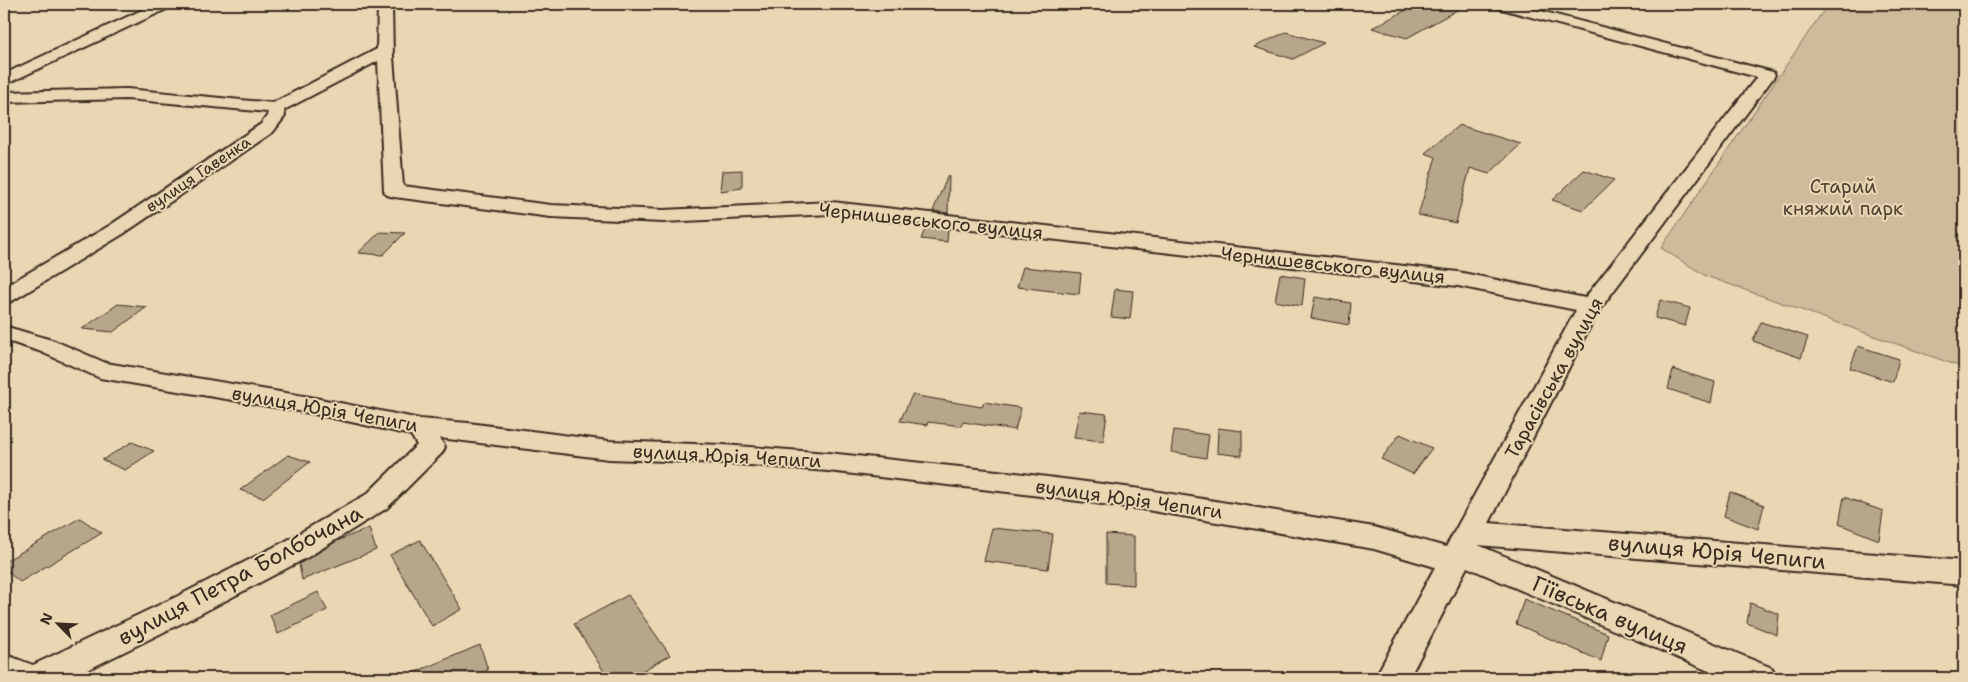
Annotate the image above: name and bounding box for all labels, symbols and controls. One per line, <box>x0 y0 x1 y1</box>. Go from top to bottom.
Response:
street label: вулиця Гавенка <box>141 131 255 217</box>
park label: Старий княжий парк <box>1783 174 1903 221</box>
street label: Чернишевського вулиця <box>818 197 1044 245</box>
street label: Чернишевського вулиця <box>1220 241 1446 289</box>
street label: Тарасівська вулиця <box>1499 293 1609 463</box>
street label: вулиця Юрія Чепиги <box>230 380 420 438</box>
street label: вулиця Юрія Чепиги <box>632 439 822 473</box>
street label: вулиця Юрія Чепиги <box>1034 473 1224 525</box>
street label: вулиця Петра Болбочана <box>113 498 368 652</box>
street label: вулиця Юрія Чепиги <box>1607 528 1827 576</box>
street label: Гіївська вулиця <box>1528 569 1692 661</box>
north arrow <box>32 600 82 650</box>
text: N <box>36 610 57 627</box>

